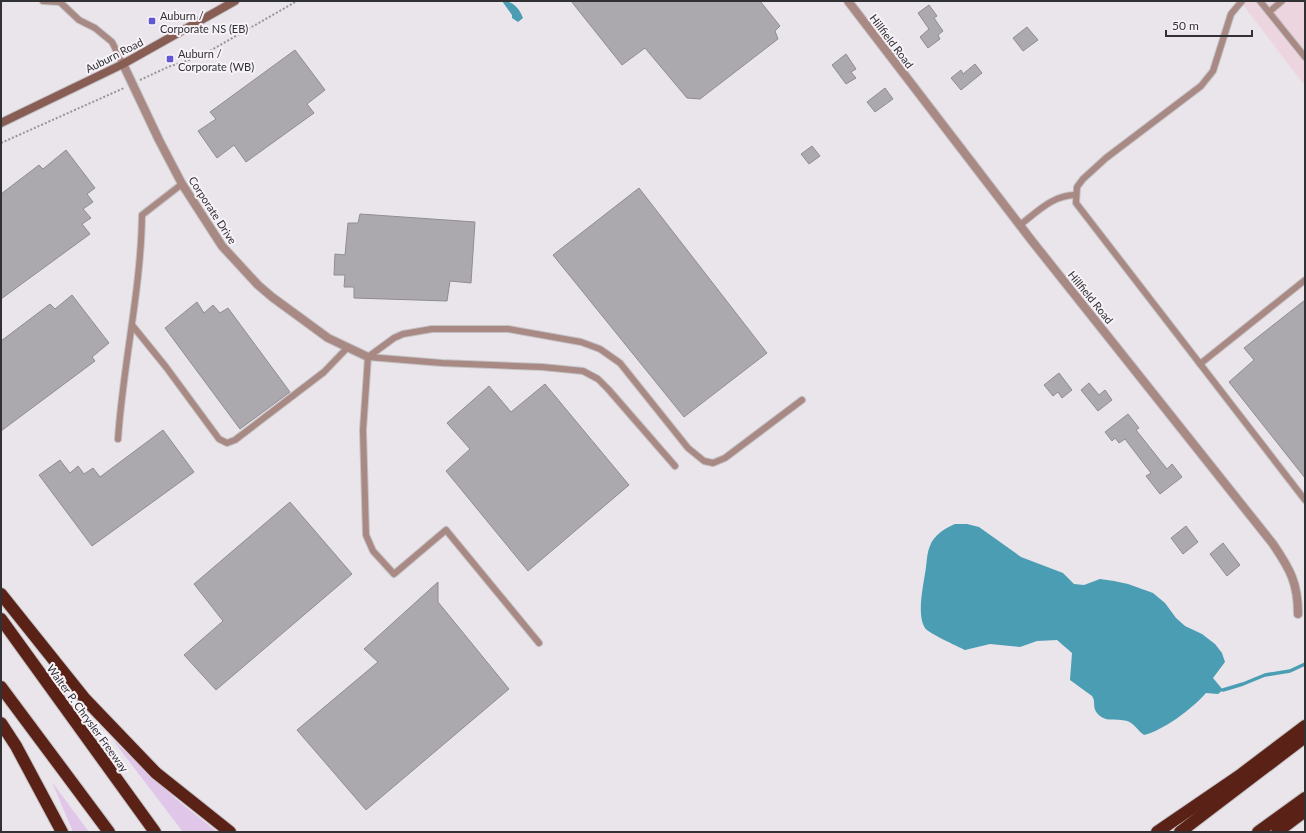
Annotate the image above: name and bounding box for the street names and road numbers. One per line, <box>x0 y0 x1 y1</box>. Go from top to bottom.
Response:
street label: Hillfield Road <box>867 11 917 71</box>
street label: Auburn Road <box>83 35 145 75</box>
street label: Corporate Drive <box>186 174 240 246</box>
street label: Hillfield Road <box>1066 268 1116 326</box>
street label: Walter P. Chrysler Freeway <box>45 662 132 774</box>

